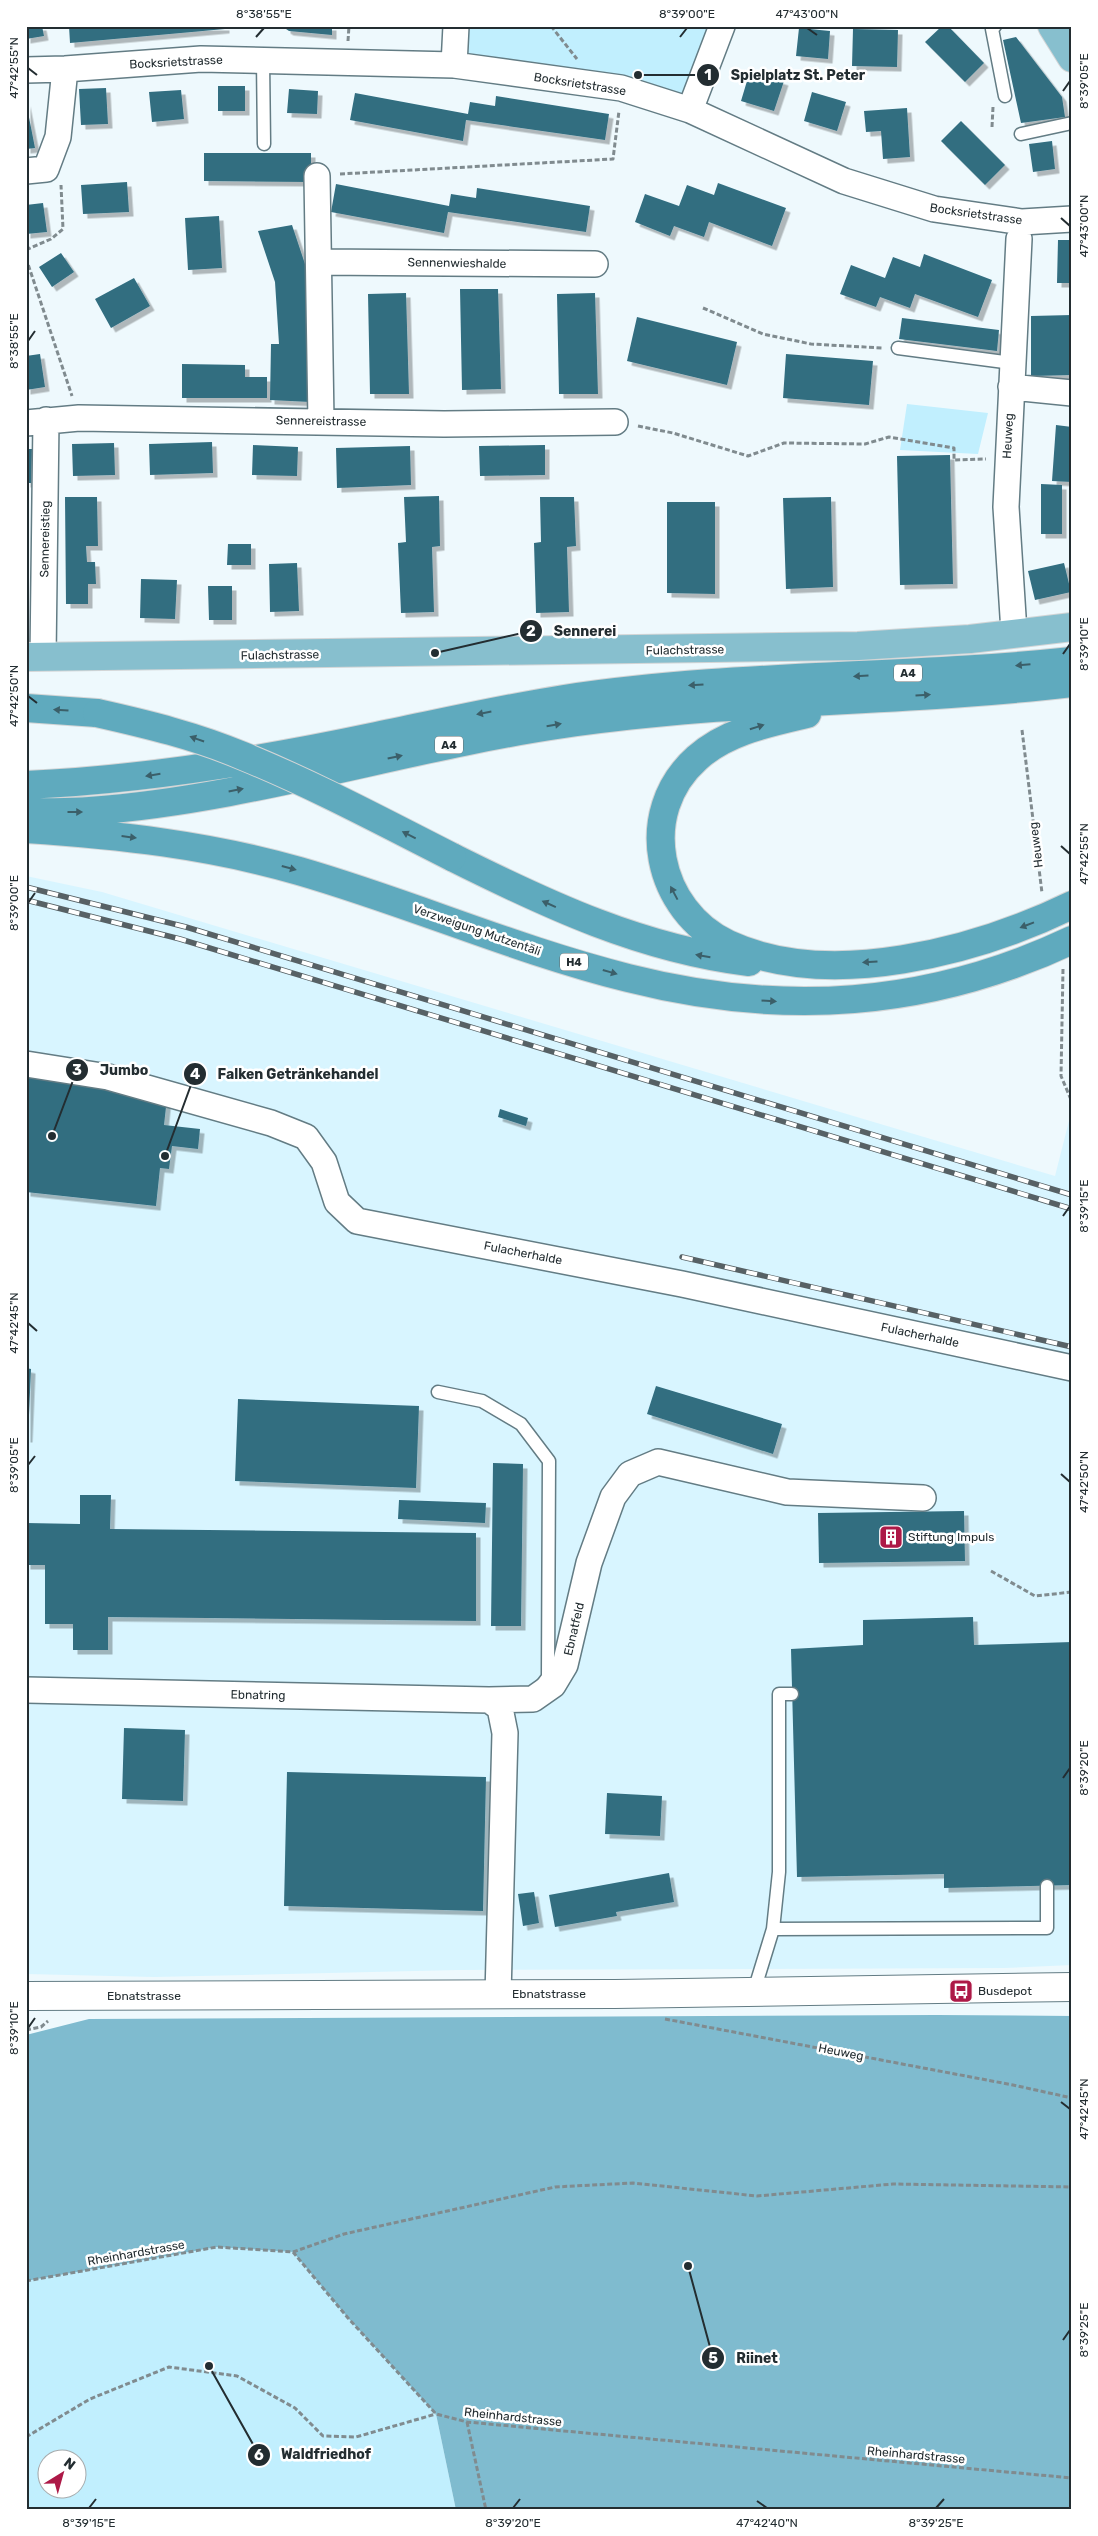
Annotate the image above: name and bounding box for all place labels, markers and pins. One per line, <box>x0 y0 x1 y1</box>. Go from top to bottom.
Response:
callout: Spielplatz St. Peter <box>696 61 875 90</box>
callout: Sennerei <box>519 617 626 646</box>
callout: Jumbo <box>65 1056 158 1085</box>
callout: Falken Getränkehandel <box>183 1059 389 1088</box>
building icon: Stiftung Impuls <box>878 1524 904 1550</box>
place label: Stiftung Impuls <box>908 1530 994 1544</box>
bus stop icon: Busdepot <box>948 1978 974 2004</box>
place label: Busdepot <box>978 1984 1032 1998</box>
callout: Riinet <box>701 2344 787 2373</box>
callout: Waldfriedhof <box>246 2440 381 2469</box>

